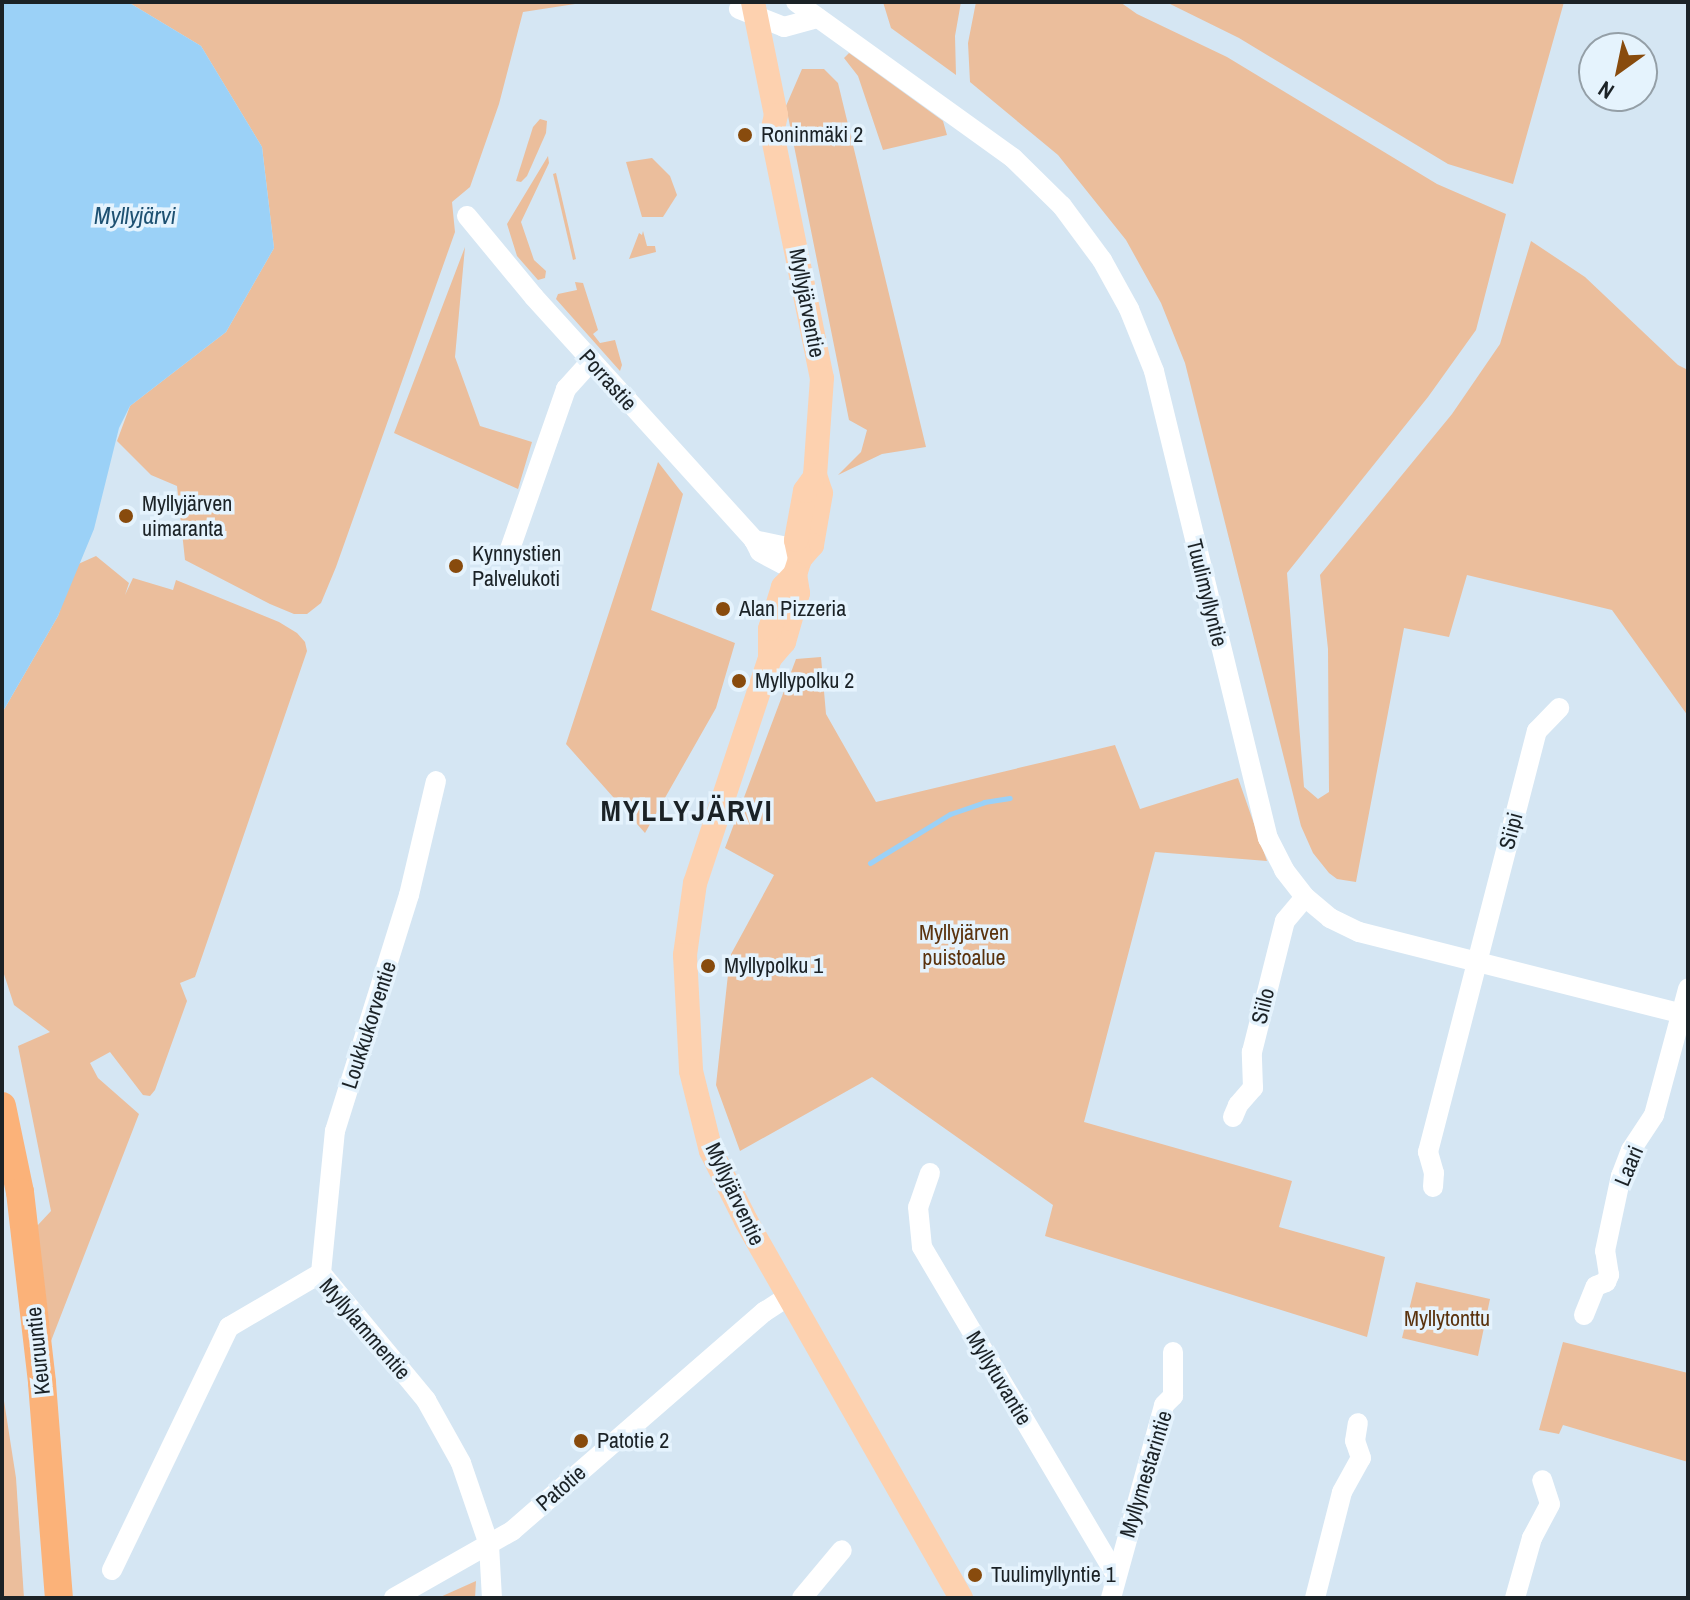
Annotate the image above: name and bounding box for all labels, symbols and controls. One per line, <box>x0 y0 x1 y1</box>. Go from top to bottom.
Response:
north arrow <box>1578 32 1658 112</box>
text: N <box>1592 74 1620 107</box>
place label: Roninmäki 2 <box>761 122 863 148</box>
marker: Roninmäki 2 <box>736 126 754 144</box>
water label: Myllyjärvi <box>94 202 176 230</box>
street label: Myllyjärventie <box>784 246 830 360</box>
street label: Porrastie <box>574 344 642 416</box>
place label: Myllyjärven uimaranta <box>142 490 232 542</box>
marker: Myllyjärven uimaranta <box>117 507 135 525</box>
street label: Tuulimyllyntie <box>1181 537 1233 649</box>
place label: Kynnystien Palvelukoti <box>472 540 561 592</box>
marker: Kynnystien Palvelukoti <box>447 557 465 575</box>
place label: Alan Pizzeria <box>739 596 846 622</box>
marker: Alan Pizzeria <box>714 600 732 618</box>
place label: Myllypolku 2 <box>755 668 854 694</box>
marker: Myllypolku 2 <box>730 672 748 690</box>
district label: MYLLYJÄRVI <box>600 792 774 828</box>
street label: Siipi <box>1493 810 1529 852</box>
park label: Myllyjärven puistoalue <box>919 919 1009 970</box>
place label: Myllypolku 1 <box>724 953 823 979</box>
marker: Myllypolku 1 <box>699 957 717 975</box>
street label: Loukkukorventie <box>336 958 402 1092</box>
street label: Siilo <box>1246 985 1280 1027</box>
street label: Myllyjärventie <box>700 1138 770 1250</box>
street label: Laari <box>1609 1142 1649 1190</box>
street label: Myllylammentie <box>314 1273 416 1385</box>
street label: Keuruuntie <box>20 1306 56 1396</box>
park label: Myllytonttu <box>1404 1306 1490 1332</box>
street label: Myllytuvantie <box>961 1326 1037 1430</box>
street label: Myllymestarintie <box>1114 1407 1178 1541</box>
place label: Patotie 2 <box>597 1428 669 1454</box>
marker: Patotie 2 <box>572 1432 590 1450</box>
street label: Patotie <box>531 1459 591 1517</box>
place label: Tuulimyllyntie 1 <box>991 1562 1116 1588</box>
marker: Tuulimyllyntie 1 <box>966 1566 984 1584</box>

